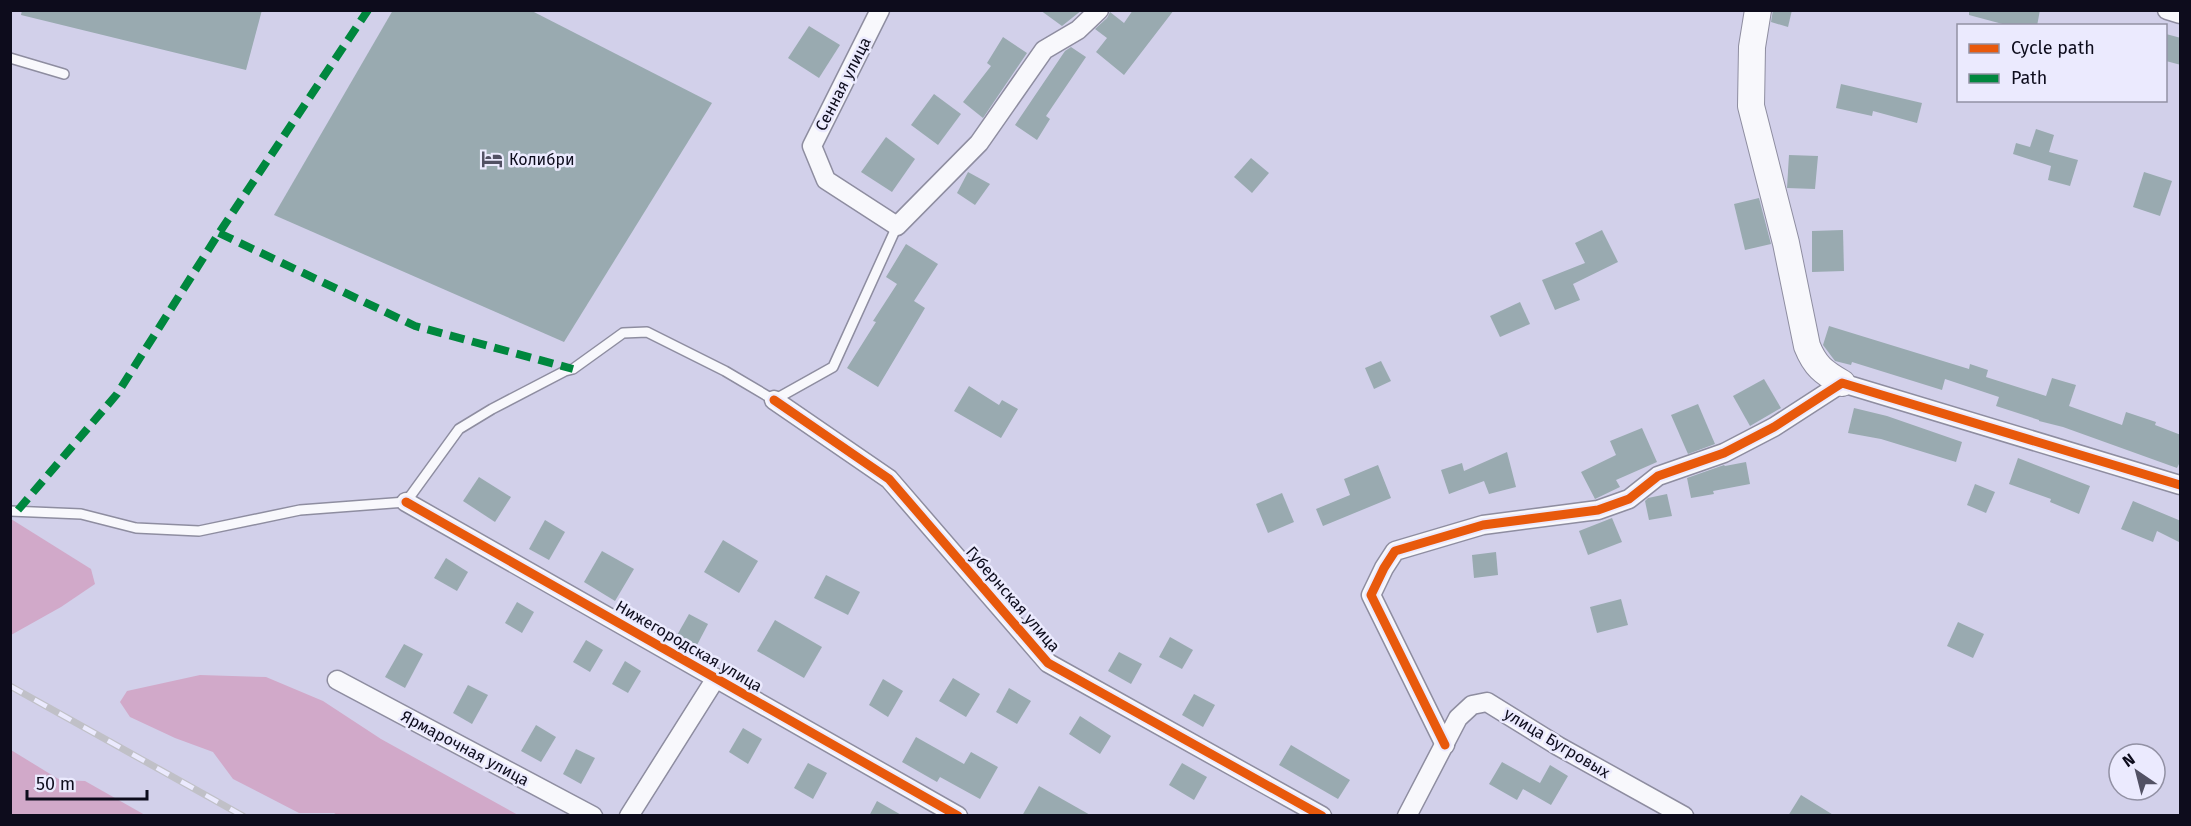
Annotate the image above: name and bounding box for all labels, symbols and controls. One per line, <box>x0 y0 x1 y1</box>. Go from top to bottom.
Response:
legend <box>1957 24 2167 102</box>
street label: Сенная улица <box>811 34 875 134</box>
text: Cycle path <box>2011 37 2095 59</box>
text: Path <box>2011 67 2047 89</box>
hotel icon: Колибри <box>480 147 504 171</box>
place label: Колибри <box>509 150 575 169</box>
street label: Губернская улица <box>962 542 1064 656</box>
street label: Нижегородская улица <box>612 596 766 696</box>
street label: улица Бугровых <box>1501 704 1614 782</box>
street label: Ярмарочная улица <box>398 706 532 790</box>
north arrow <box>2107 742 2167 802</box>
text: N <box>2119 749 2138 771</box>
scale bar <box>27 763 147 801</box>
text: 50 m <box>36 773 75 795</box>

